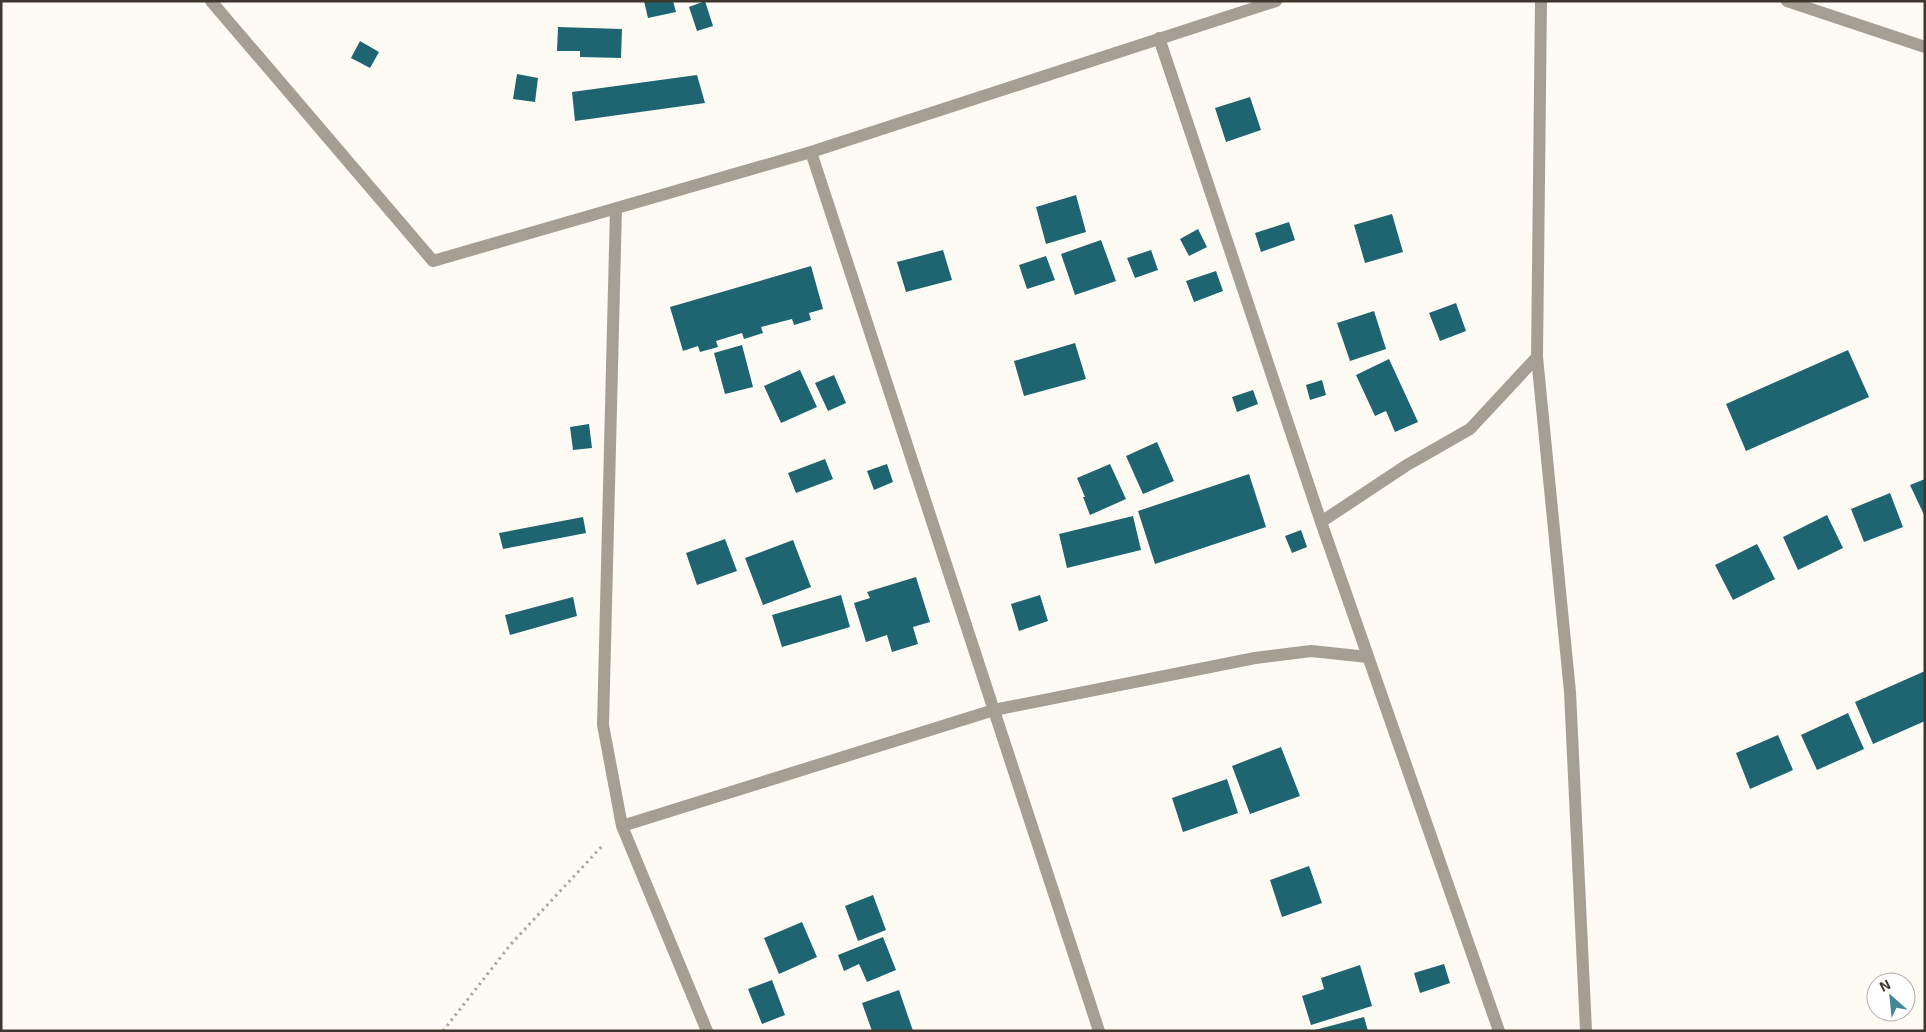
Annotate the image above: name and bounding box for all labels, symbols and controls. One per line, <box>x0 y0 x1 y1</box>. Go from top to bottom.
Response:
north arrow <box>1866 972 1916 1022</box>
text: N <box>1877 975 1893 995</box>

